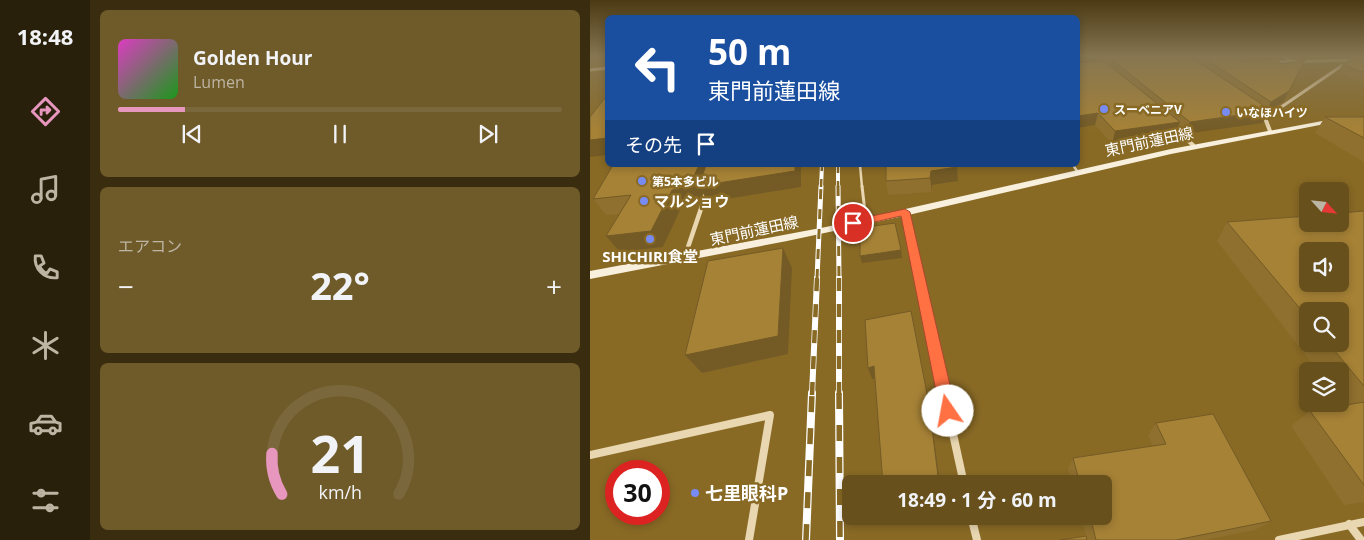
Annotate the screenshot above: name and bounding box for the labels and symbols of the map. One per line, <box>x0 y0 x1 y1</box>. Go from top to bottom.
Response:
place label: スーベニアV <box>1114 101 1182 118</box>
marker: スーベニアV <box>1098 103 1110 115</box>
place label: いなほハイツ <box>1236 104 1308 121</box>
marker: いなほハイツ <box>1220 106 1232 118</box>
street label: 東門前蓮田線 <box>1103 122 1195 160</box>
place label: 第5本多ビル <box>652 173 719 190</box>
marker: 第5本多ビル <box>636 175 648 187</box>
north arrow <box>1299 182 1349 232</box>
place label: マルショウ <box>654 191 729 211</box>
marker: マルショウ <box>638 195 650 207</box>
pin <box>832 202 874 244</box>
street label: 東門前蓮田線 <box>708 211 800 249</box>
marker: SHICHIRI食堂 <box>644 233 656 245</box>
place label: SHICHIRI食堂 <box>602 246 698 266</box>
position arrow <box>921 384 973 436</box>
speed limit sign: 30 <box>605 460 670 525</box>
place label: 七里眼科P <box>705 481 788 505</box>
marker: 七里眼科P <box>689 487 701 499</box>

